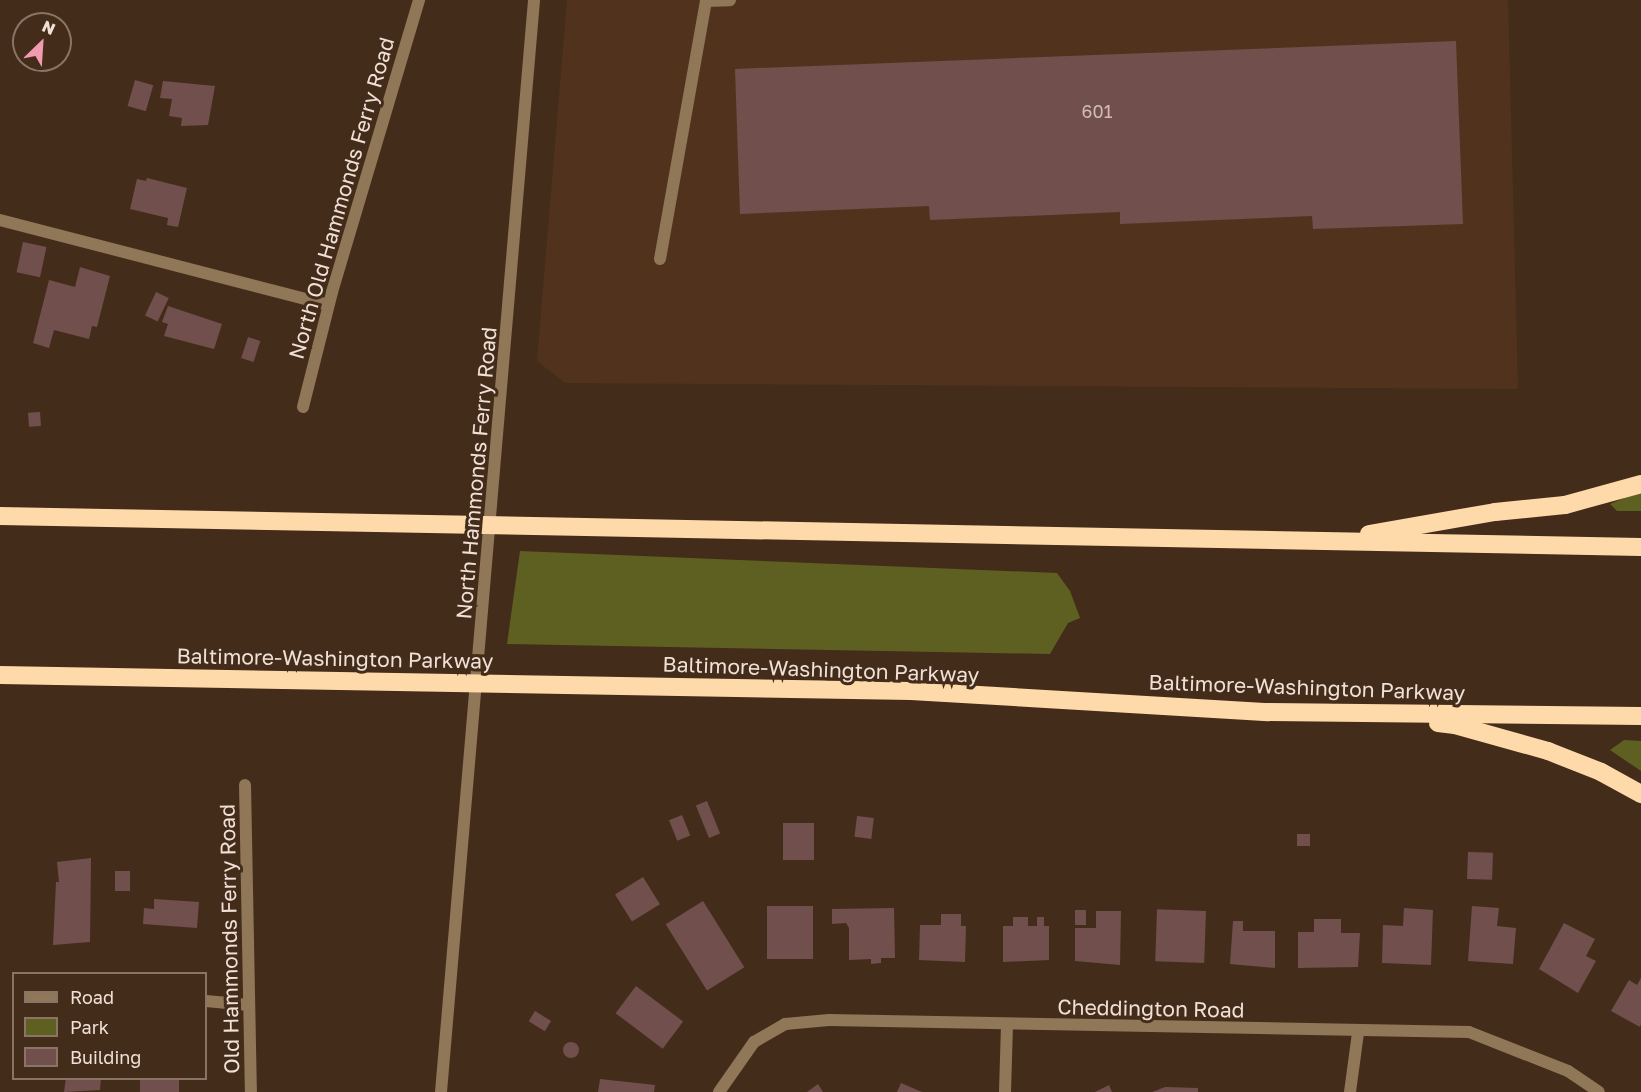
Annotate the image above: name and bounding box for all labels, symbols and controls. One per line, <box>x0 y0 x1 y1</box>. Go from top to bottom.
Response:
north arrow <box>12 12 72 72</box>
text: N <box>39 16 58 39</box>
street label: North Old Hammonds Ferry Road <box>283 34 399 362</box>
house number: 601 <box>1082 100 1112 122</box>
street label: North Hammonds Ferry Road <box>451 326 501 620</box>
street label: Baltimore-Washington Parkway <box>176 643 494 673</box>
street label: Baltimore-Washington Parkway <box>662 651 980 687</box>
street label: Baltimore-Washington Parkway <box>1148 669 1466 705</box>
street label: Old Hammonds Ferry Road <box>214 804 244 1074</box>
legend <box>12 972 207 1080</box>
text: Road <box>70 986 114 1008</box>
street label: Cheddington Road <box>1057 994 1245 1022</box>
text: Park <box>70 1016 109 1038</box>
text: Building <box>70 1046 141 1068</box>

